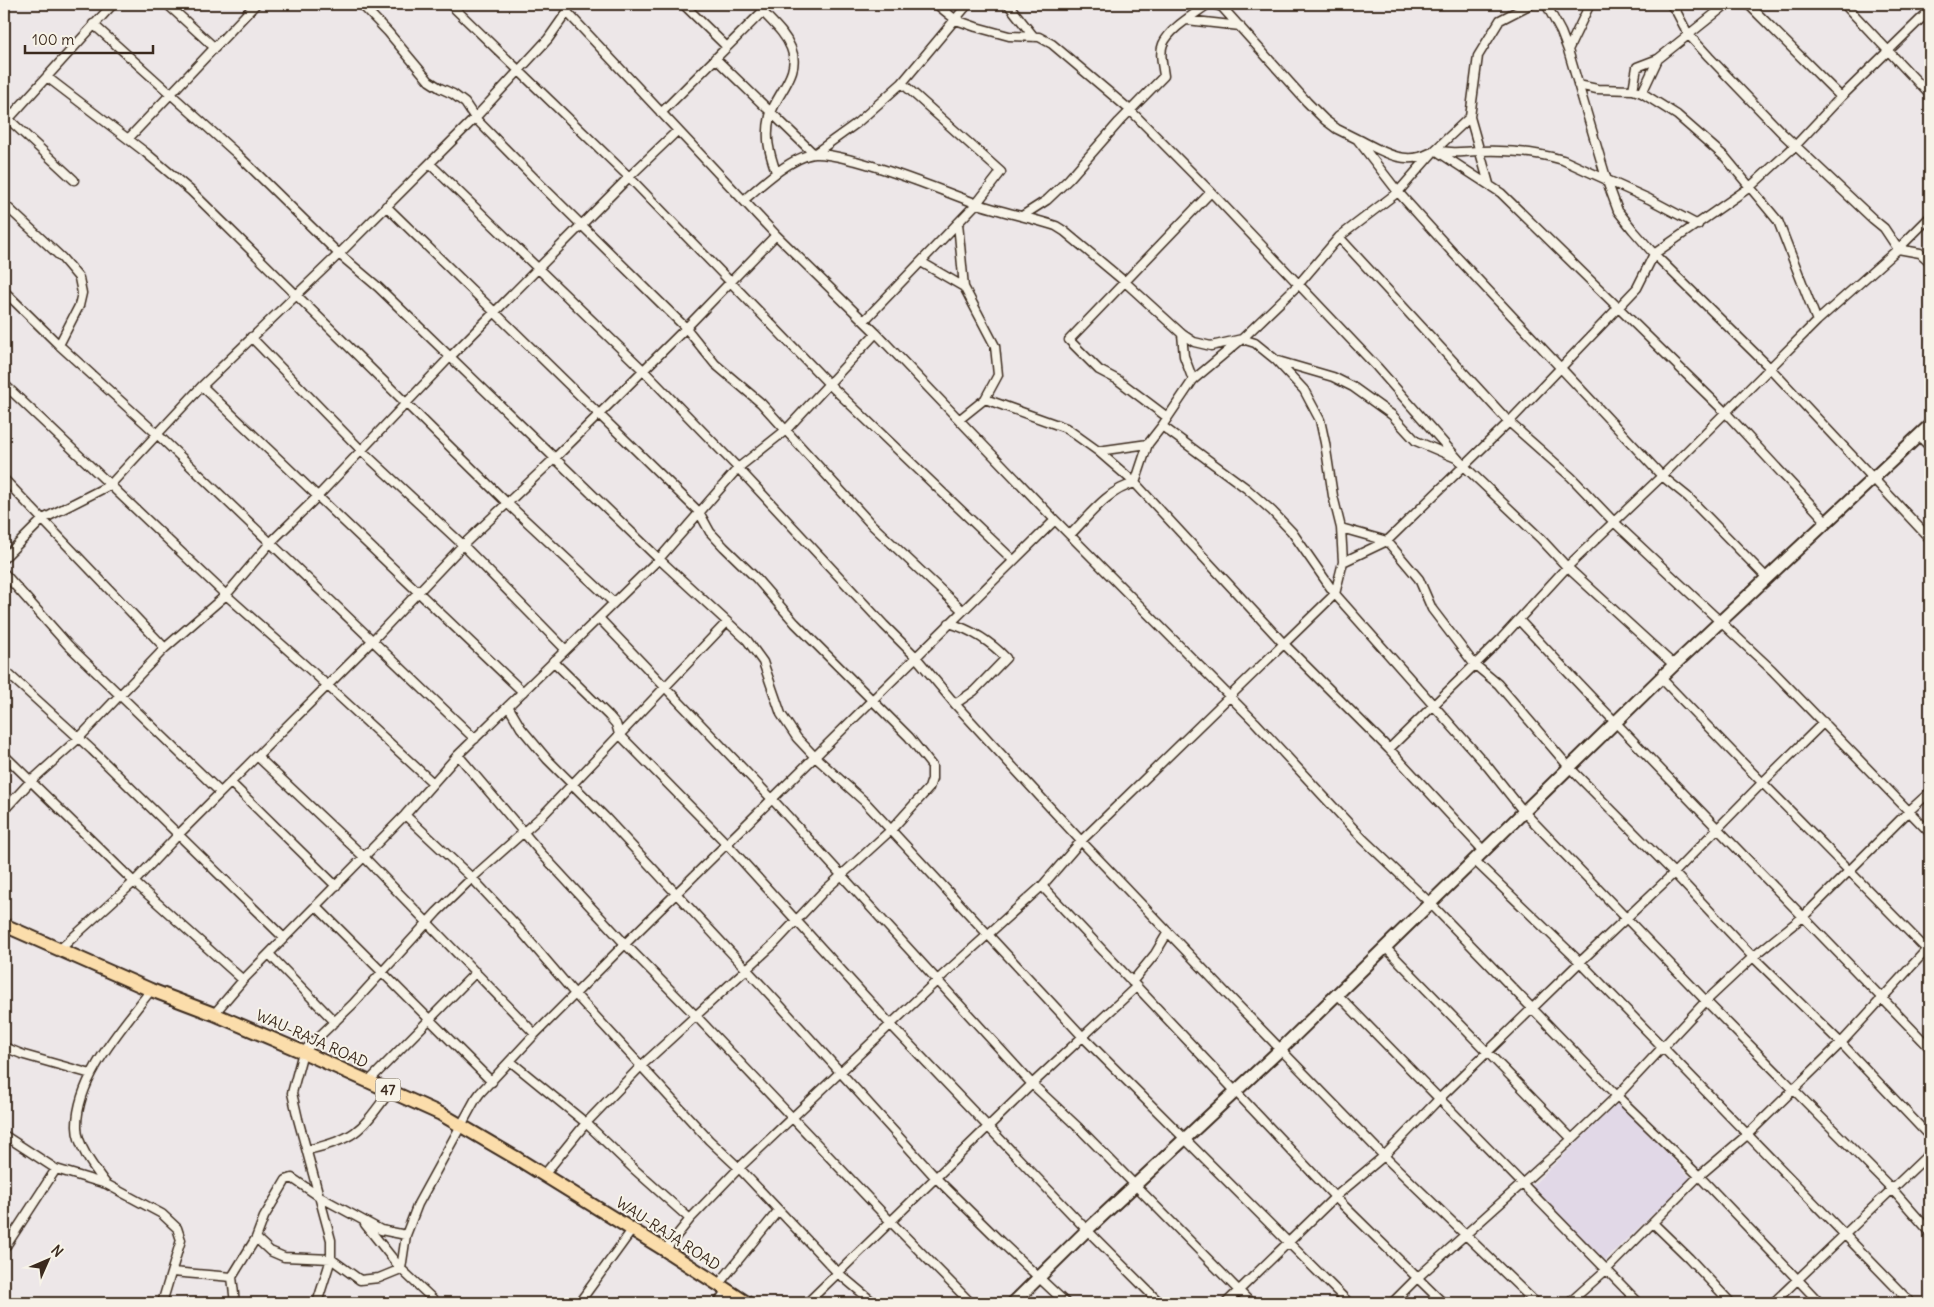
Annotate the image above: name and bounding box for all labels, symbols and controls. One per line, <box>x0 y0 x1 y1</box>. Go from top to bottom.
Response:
scale bar <box>25 22 152 54</box>
text: 100 m <box>32 30 74 49</box>
street label: WAU-RAJA ROAD <box>253 1005 371 1072</box>
road number: 47 <box>376 1078 400 1102</box>
street label: WAU-RAJA ROAD <box>612 1193 724 1274</box>
north arrow <box>22 1234 72 1284</box>
text: N <box>47 1241 67 1261</box>

